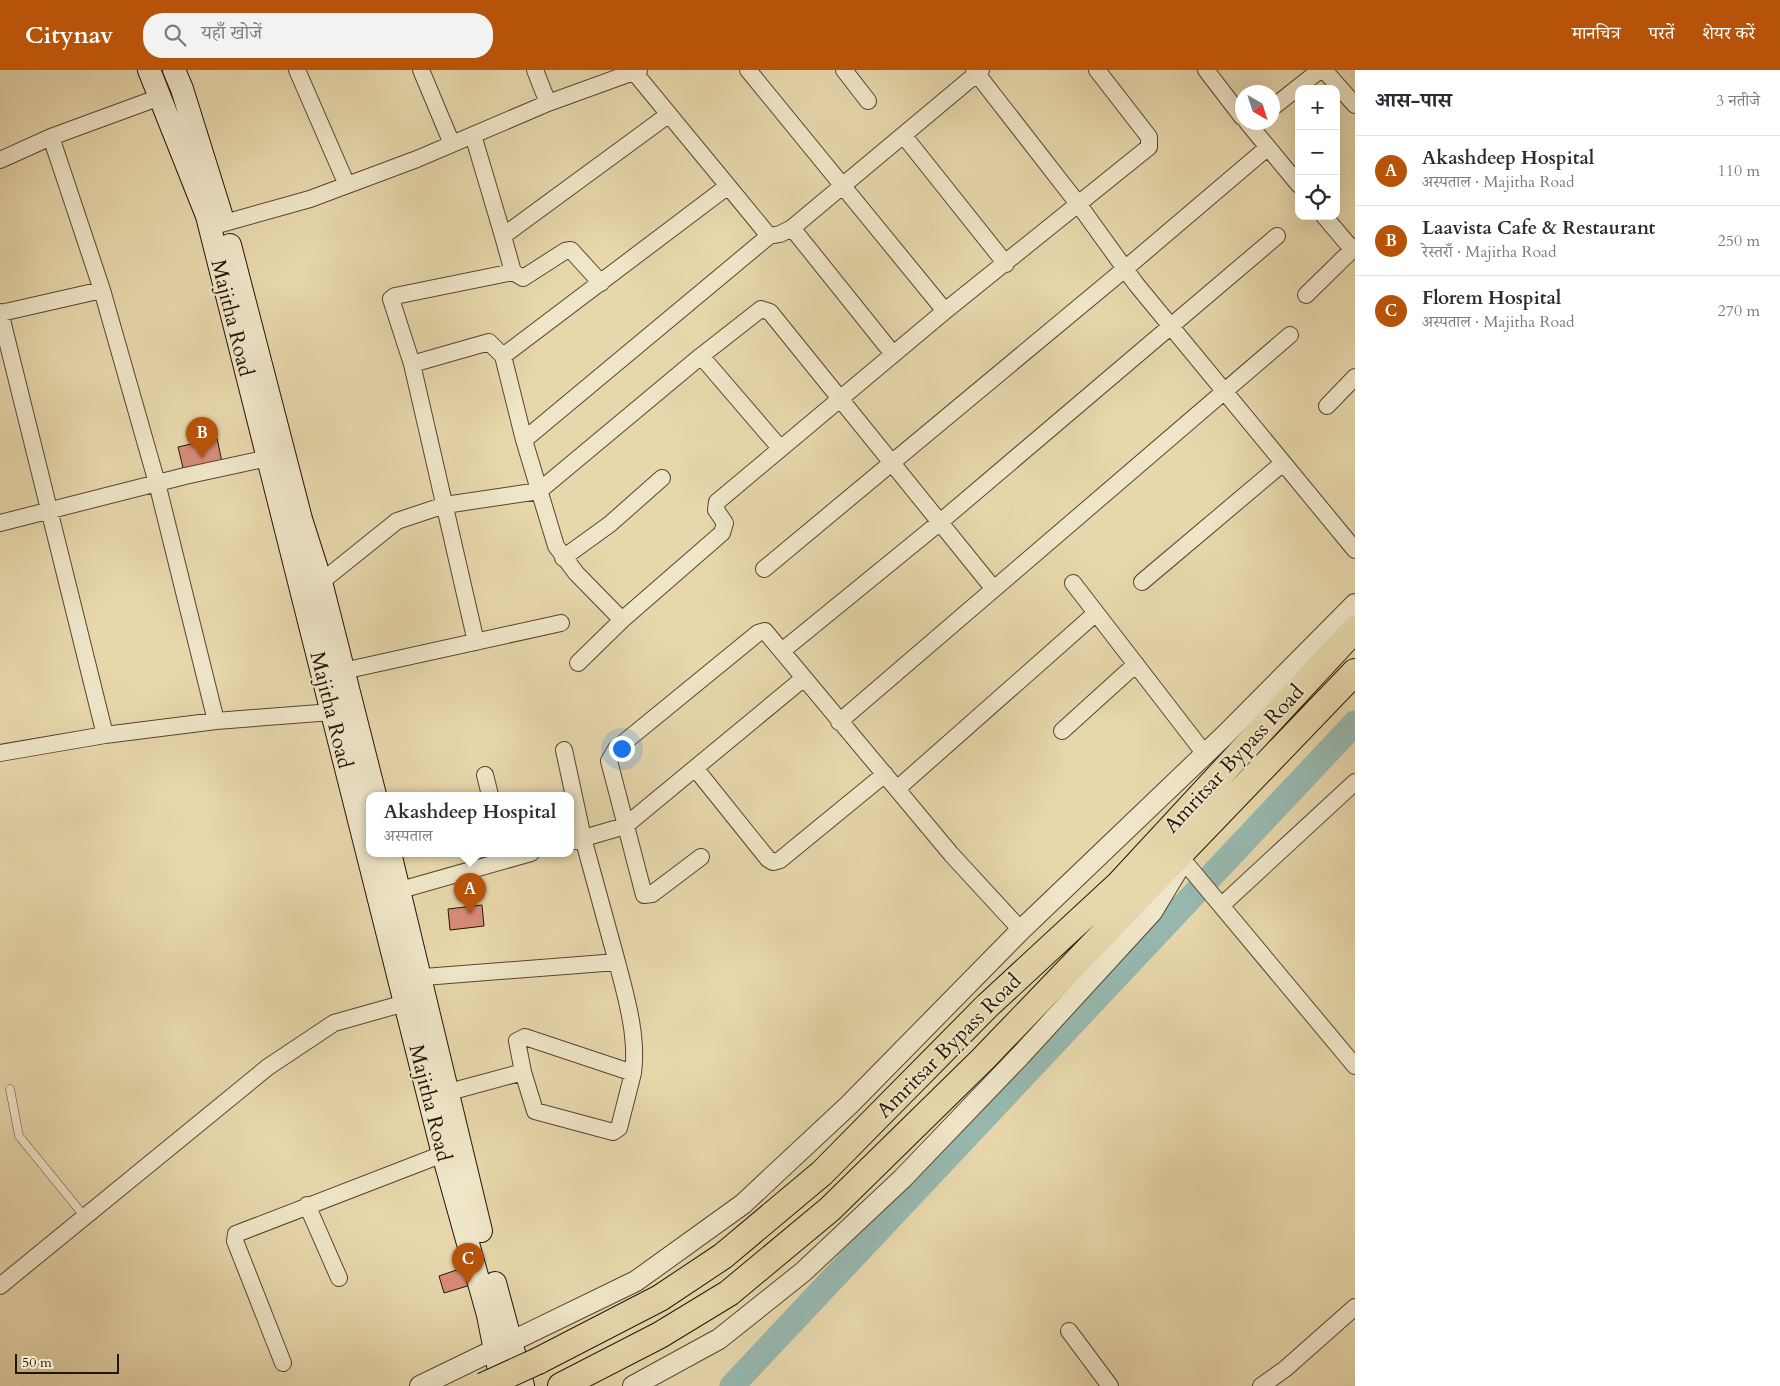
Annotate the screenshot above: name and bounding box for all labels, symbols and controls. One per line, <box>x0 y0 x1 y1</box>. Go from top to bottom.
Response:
search box <box>143 13 493 58</box>
text: Citynav <box>25 19 113 52</box>
text: यहाँ खोजें <box>201 20 262 46</box>
icon: search <box>161 21 189 49</box>
text: मानचित्र <box>1572 21 1621 46</box>
text: परतें <box>1649 21 1674 46</box>
text: शेयर करें <box>1702 21 1755 46</box>
north arrow <box>1235 85 1280 130</box>
map controls <box>1295 85 1340 220</box>
button: + <box>1295 85 1340 130</box>
text: आस-पास <box>1375 86 1452 115</box>
text: 3 नतीजे <box>1716 90 1760 112</box>
button: − <box>1295 130 1340 175</box>
text: Akashdeep Hospital <box>1422 145 1594 171</box>
text: A <box>1385 160 1397 182</box>
text: 110 m <box>1718 160 1760 182</box>
text: अस्पताल · Majitha Road <box>1422 171 1575 193</box>
button: locate <box>1295 175 1340 220</box>
text: Laavista Cafe & Restaurant <box>1422 215 1655 241</box>
text: B <box>1385 230 1397 252</box>
text: 250 m <box>1718 230 1760 252</box>
text: रेस्तराँ · Majitha Road <box>1422 241 1557 263</box>
street label: Majitha Road <box>203 256 261 380</box>
text: Florem Hospital <box>1422 285 1561 311</box>
text: C <box>1385 300 1397 322</box>
text: 270 m <box>1718 300 1760 322</box>
text: अस्पताल · Majitha Road <box>1422 311 1575 333</box>
pin: B <box>186 417 218 458</box>
street label: Majitha Road <box>302 648 360 772</box>
street label: Amritsar Bypass Road <box>1157 678 1311 840</box>
your location <box>609 736 635 762</box>
popup <box>366 792 574 857</box>
text: Akashdeep Hospital <box>384 799 556 825</box>
text: अस्पताल <box>384 825 433 847</box>
pin: A <box>454 873 486 914</box>
street label: Amritsar Bypass Road <box>870 967 1028 1125</box>
street label: Majitha Road <box>401 1041 459 1165</box>
pin: C <box>452 1243 484 1284</box>
scale bar <box>15 1351 119 1374</box>
text: 50 m <box>22 1353 52 1372</box>

